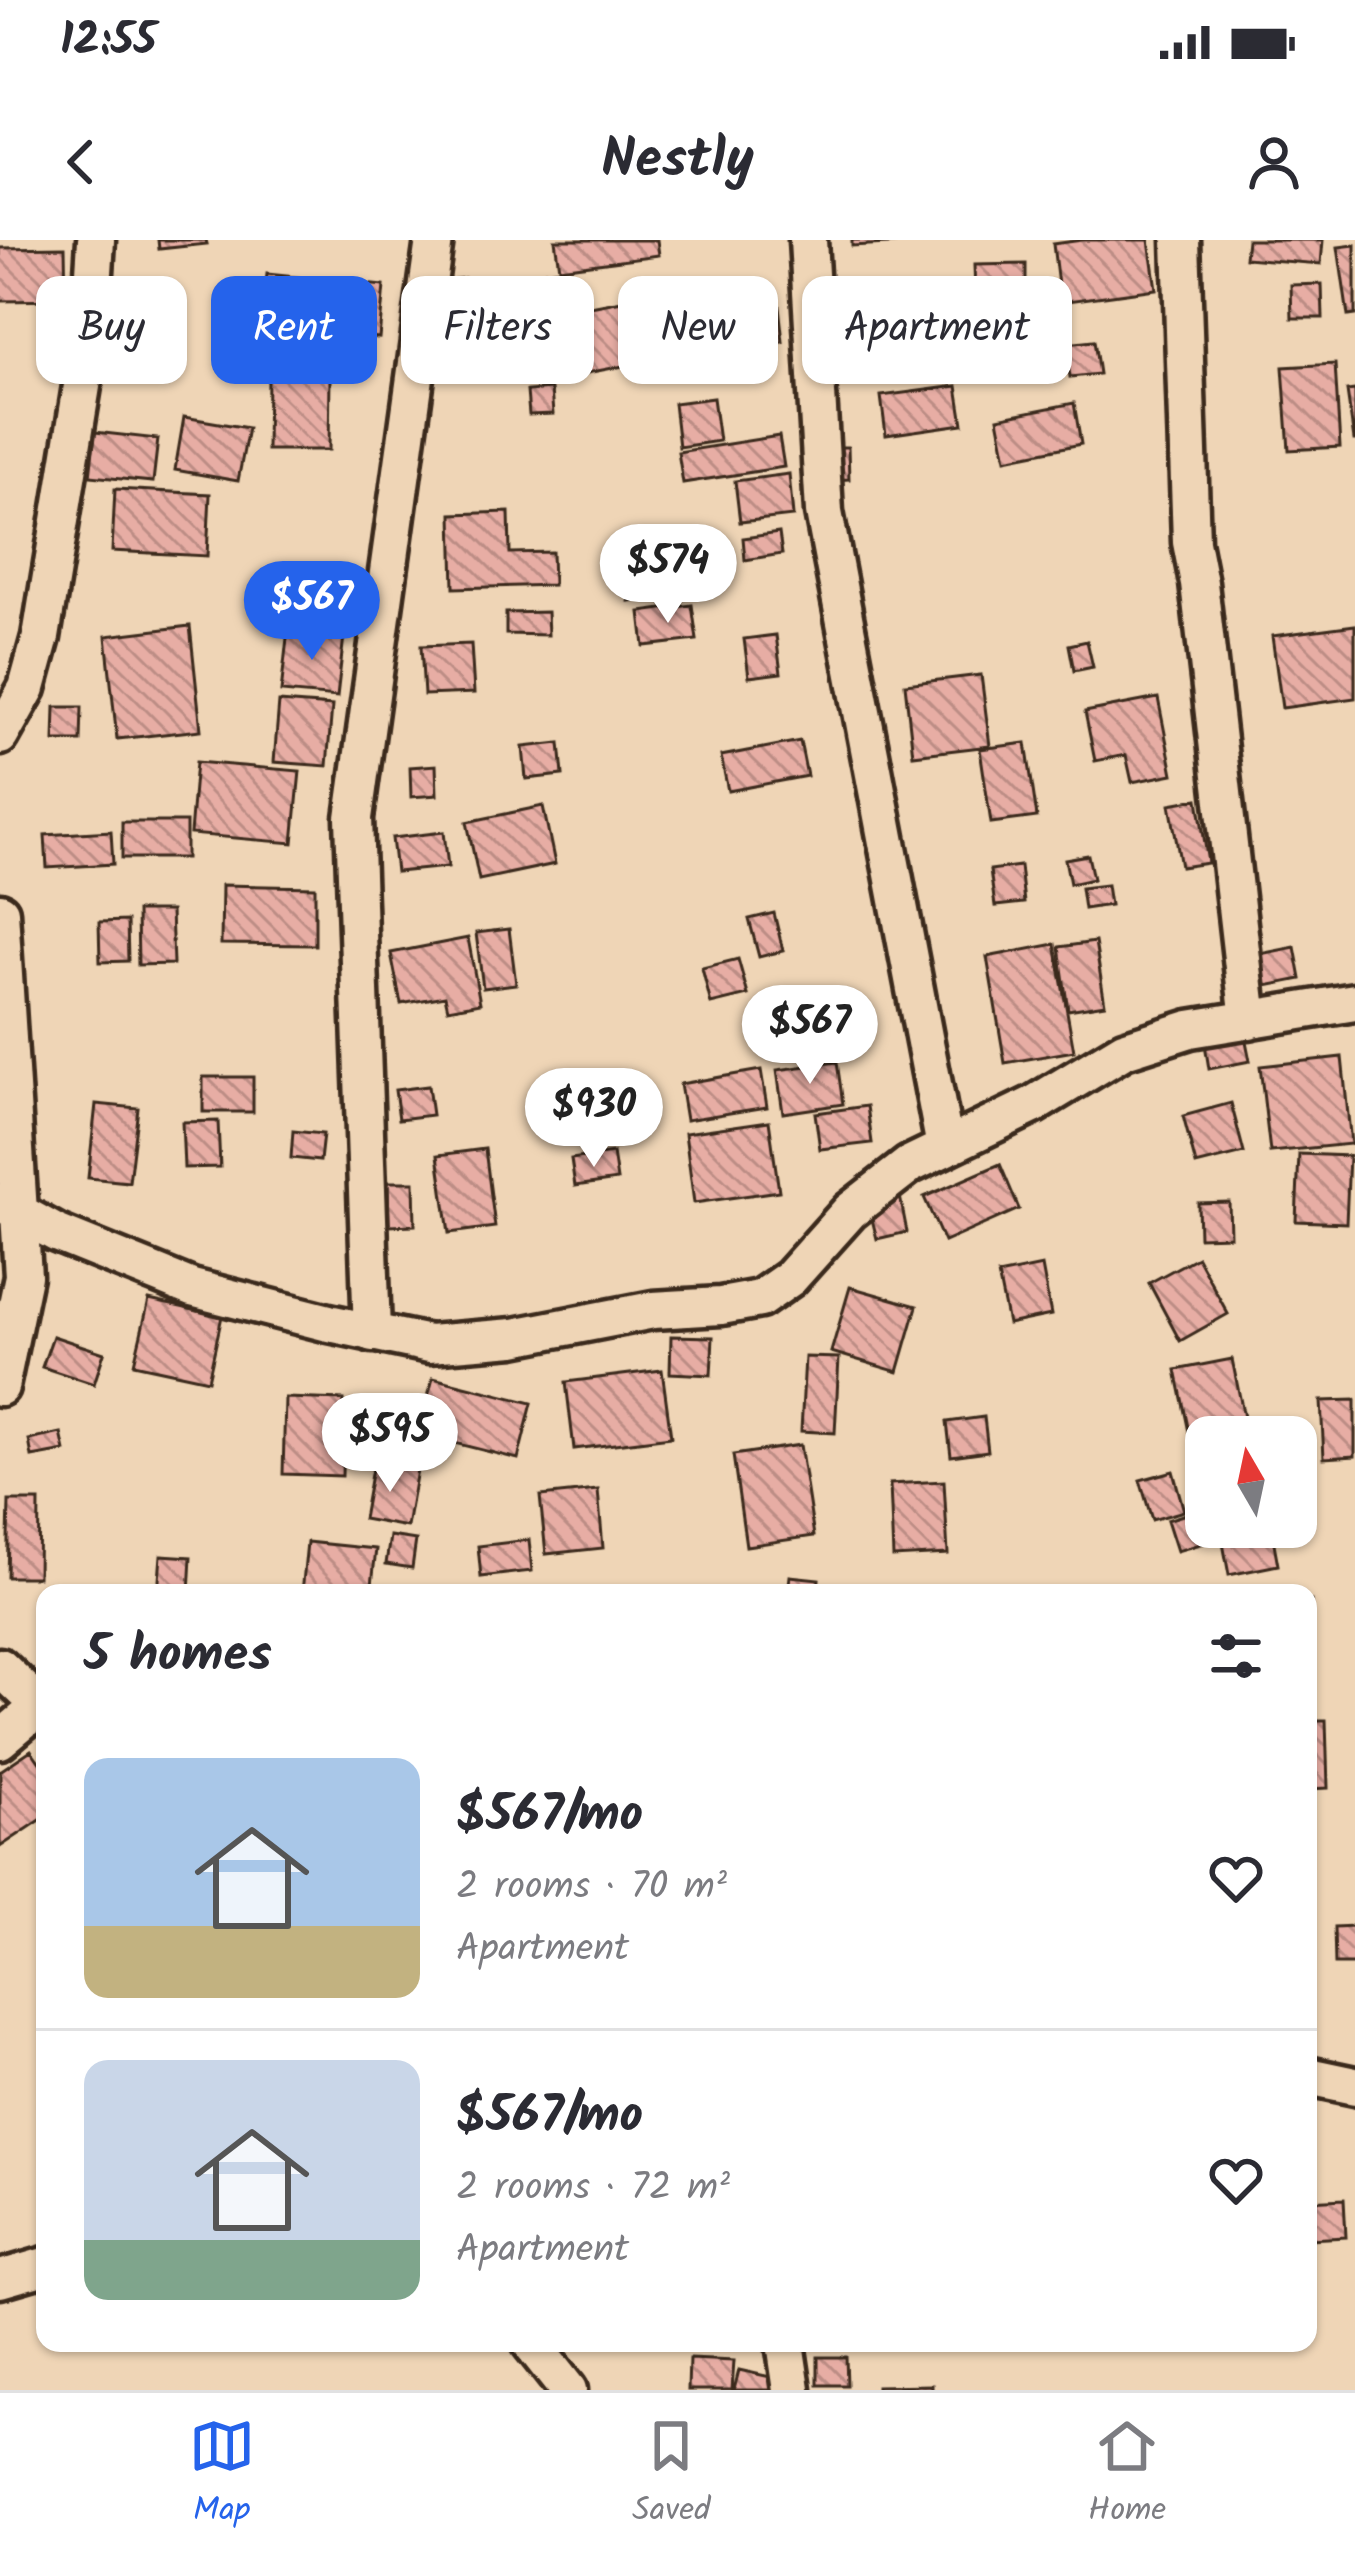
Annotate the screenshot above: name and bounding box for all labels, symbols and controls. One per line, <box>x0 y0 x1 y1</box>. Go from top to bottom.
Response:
text: 12:55 <box>60 6 156 78</box>
text: Nestly <box>601 119 754 205</box>
icon: back <box>48 129 114 195</box>
icon: person <box>1241 129 1307 195</box>
chip: Buy <box>36 276 187 384</box>
chip: Rent <box>211 276 377 384</box>
chip: Filters <box>401 276 594 384</box>
chip: New <box>618 276 778 384</box>
chip: Apartment <box>802 276 1072 384</box>
pin: $574 <box>597 524 739 626</box>
text: $574 <box>627 532 709 594</box>
pin: $567 <box>241 561 383 663</box>
text: $567 <box>271 569 353 631</box>
pin: $567 <box>739 985 881 1087</box>
text: $567 <box>769 993 851 1055</box>
pin: $930 <box>523 1068 665 1170</box>
text: $930 <box>552 1076 636 1138</box>
pin: $595 <box>319 1393 461 1495</box>
text: $595 <box>349 1401 431 1463</box>
north arrow <box>1185 1416 1317 1548</box>
map controls <box>1185 1416 1317 1548</box>
text: 5 homes <box>84 1616 272 1697</box>
icon: filters <box>1203 1623 1269 1689</box>
text: $567/mo <box>456 1776 643 1857</box>
icon: home <box>180 1806 324 1950</box>
icon: heart <box>1203 1845 1269 1911</box>
text: 2 rooms · 70 m² <box>456 1857 727 1919</box>
text: Apartment <box>456 1919 629 1981</box>
text: $567/mo <box>456 2077 643 2158</box>
icon: home <box>180 2108 324 2252</box>
icon: heart <box>1203 2147 1269 2213</box>
text: 2 rooms · 72 m² <box>456 2158 730 2220</box>
text: Apartment <box>456 2220 629 2282</box>
tab: Map <box>189 2413 255 2538</box>
tab: Saved <box>632 2413 711 2538</box>
tab: Home <box>1088 2413 1166 2538</box>

